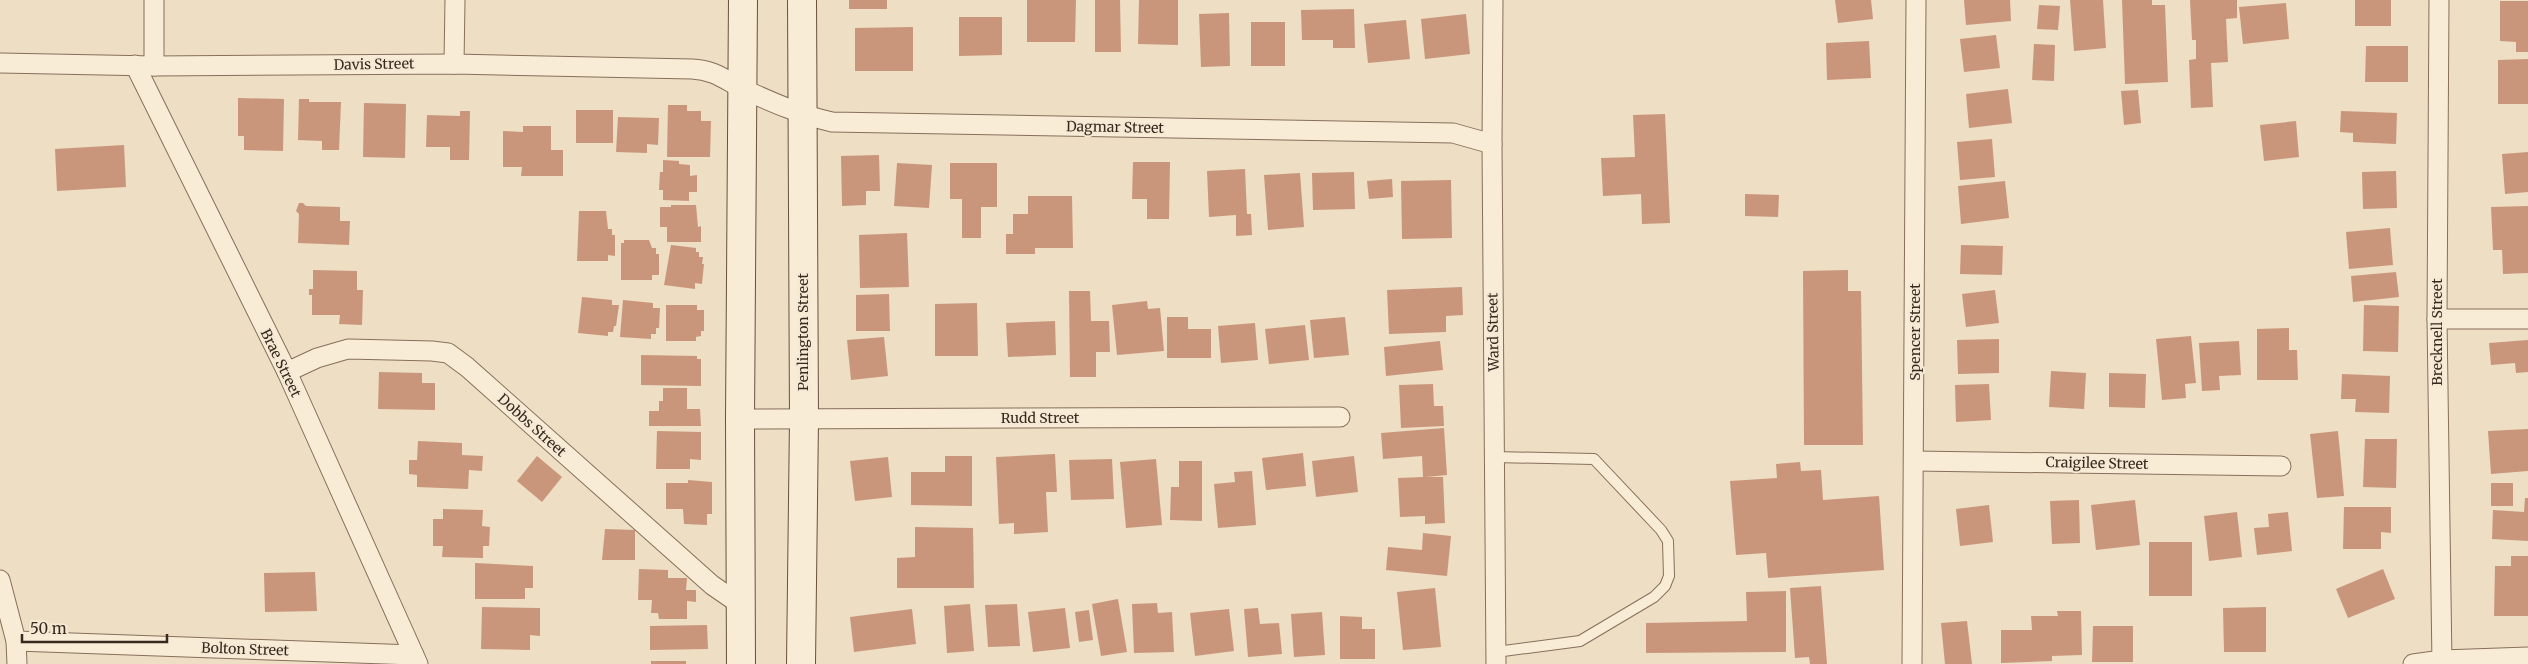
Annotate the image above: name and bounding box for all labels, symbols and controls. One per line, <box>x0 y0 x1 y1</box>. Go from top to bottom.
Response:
street label: Davis Street <box>334 54 415 74</box>
street label: Dagmar Street <box>1066 117 1165 137</box>
street label: Penlington Street <box>794 273 812 391</box>
street label: Brecknell Street <box>2428 278 2446 386</box>
street label: Spencer Street <box>1906 283 1924 381</box>
street label: Ward Street <box>1483 292 1503 372</box>
street label: Brae Street <box>257 326 305 401</box>
street label: Dobbs Street <box>494 390 570 461</box>
street label: Rudd Street <box>1001 409 1080 427</box>
street label: Craigilee Street <box>2045 453 2149 473</box>
scale bar <box>22 612 168 644</box>
text: 50 m <box>30 619 67 638</box>
street label: Bolton Street <box>201 638 290 660</box>

